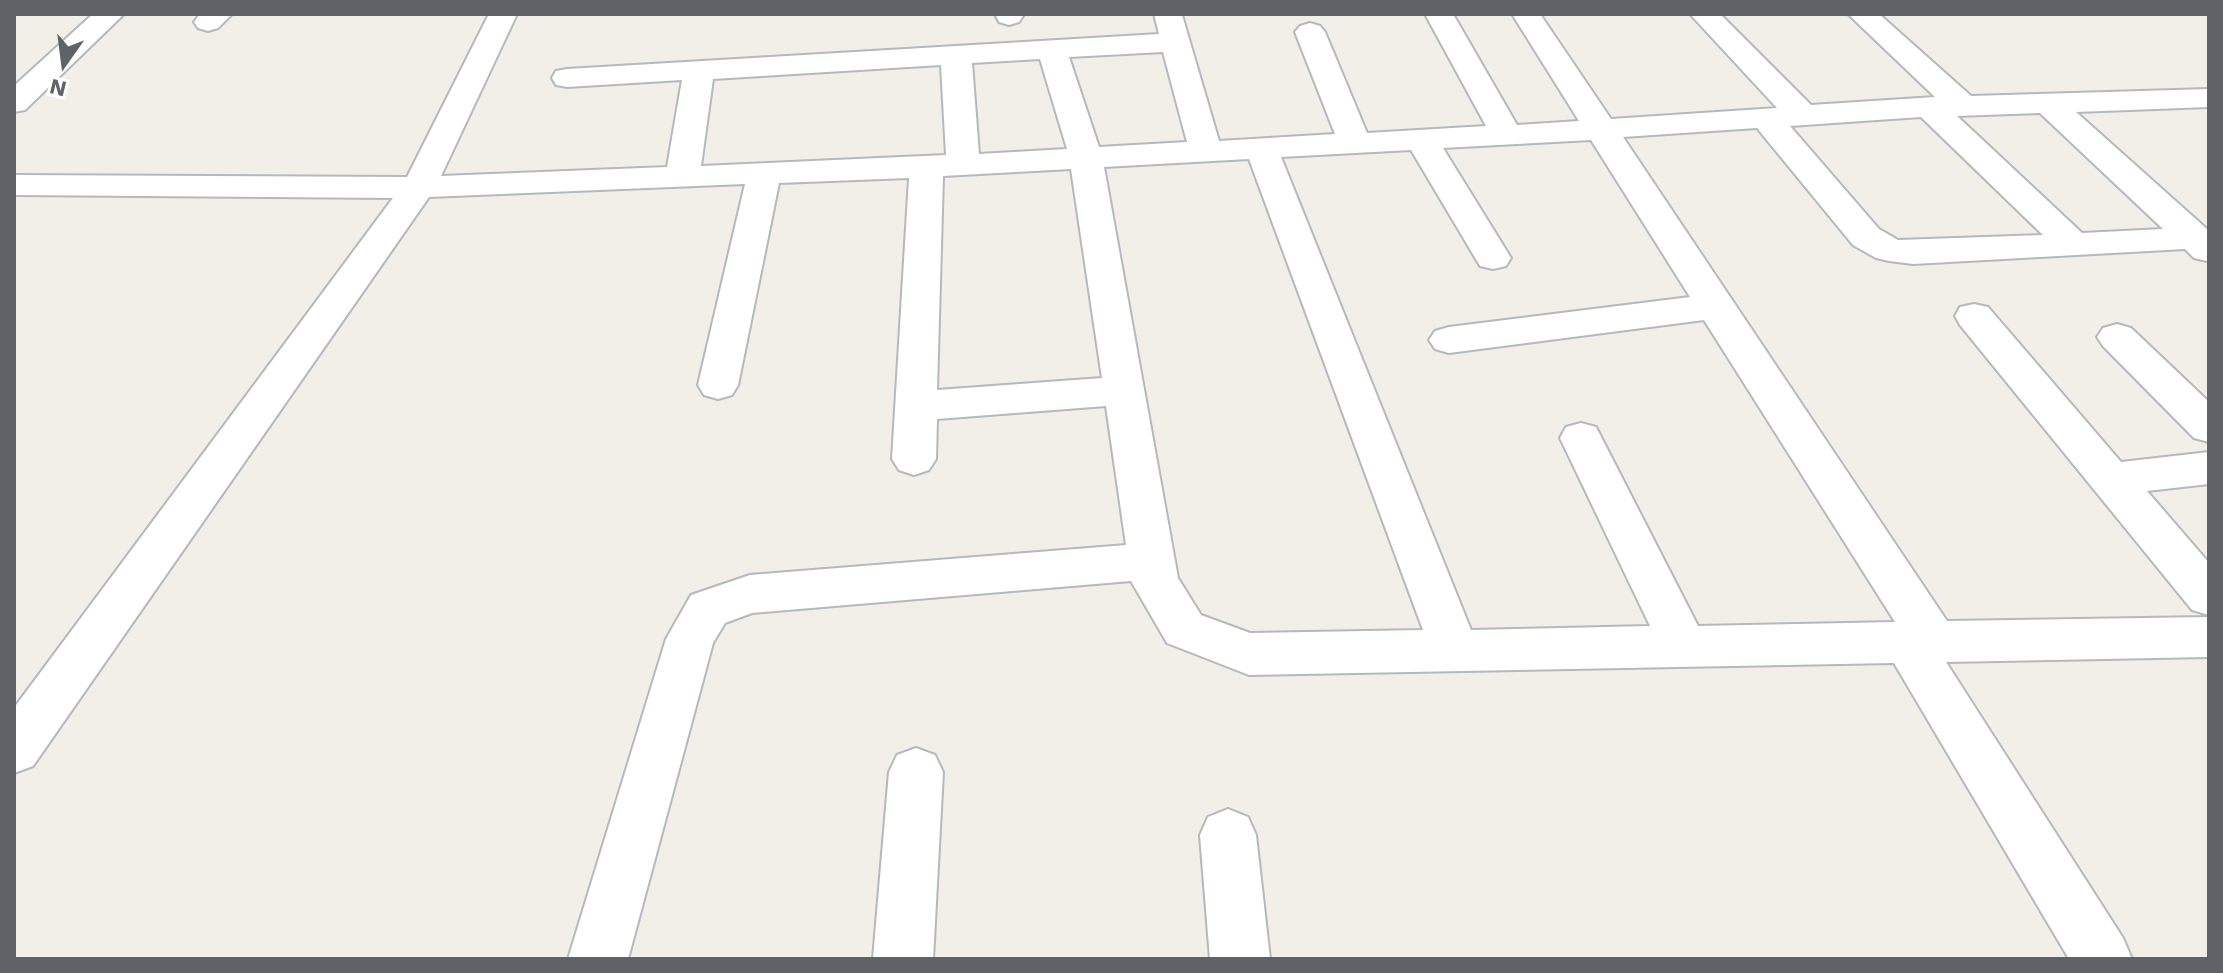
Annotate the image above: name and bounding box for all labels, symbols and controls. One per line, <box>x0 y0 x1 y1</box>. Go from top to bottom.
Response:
north arrow <box>24 24 104 104</box>
text: N <box>47 74 69 102</box>

